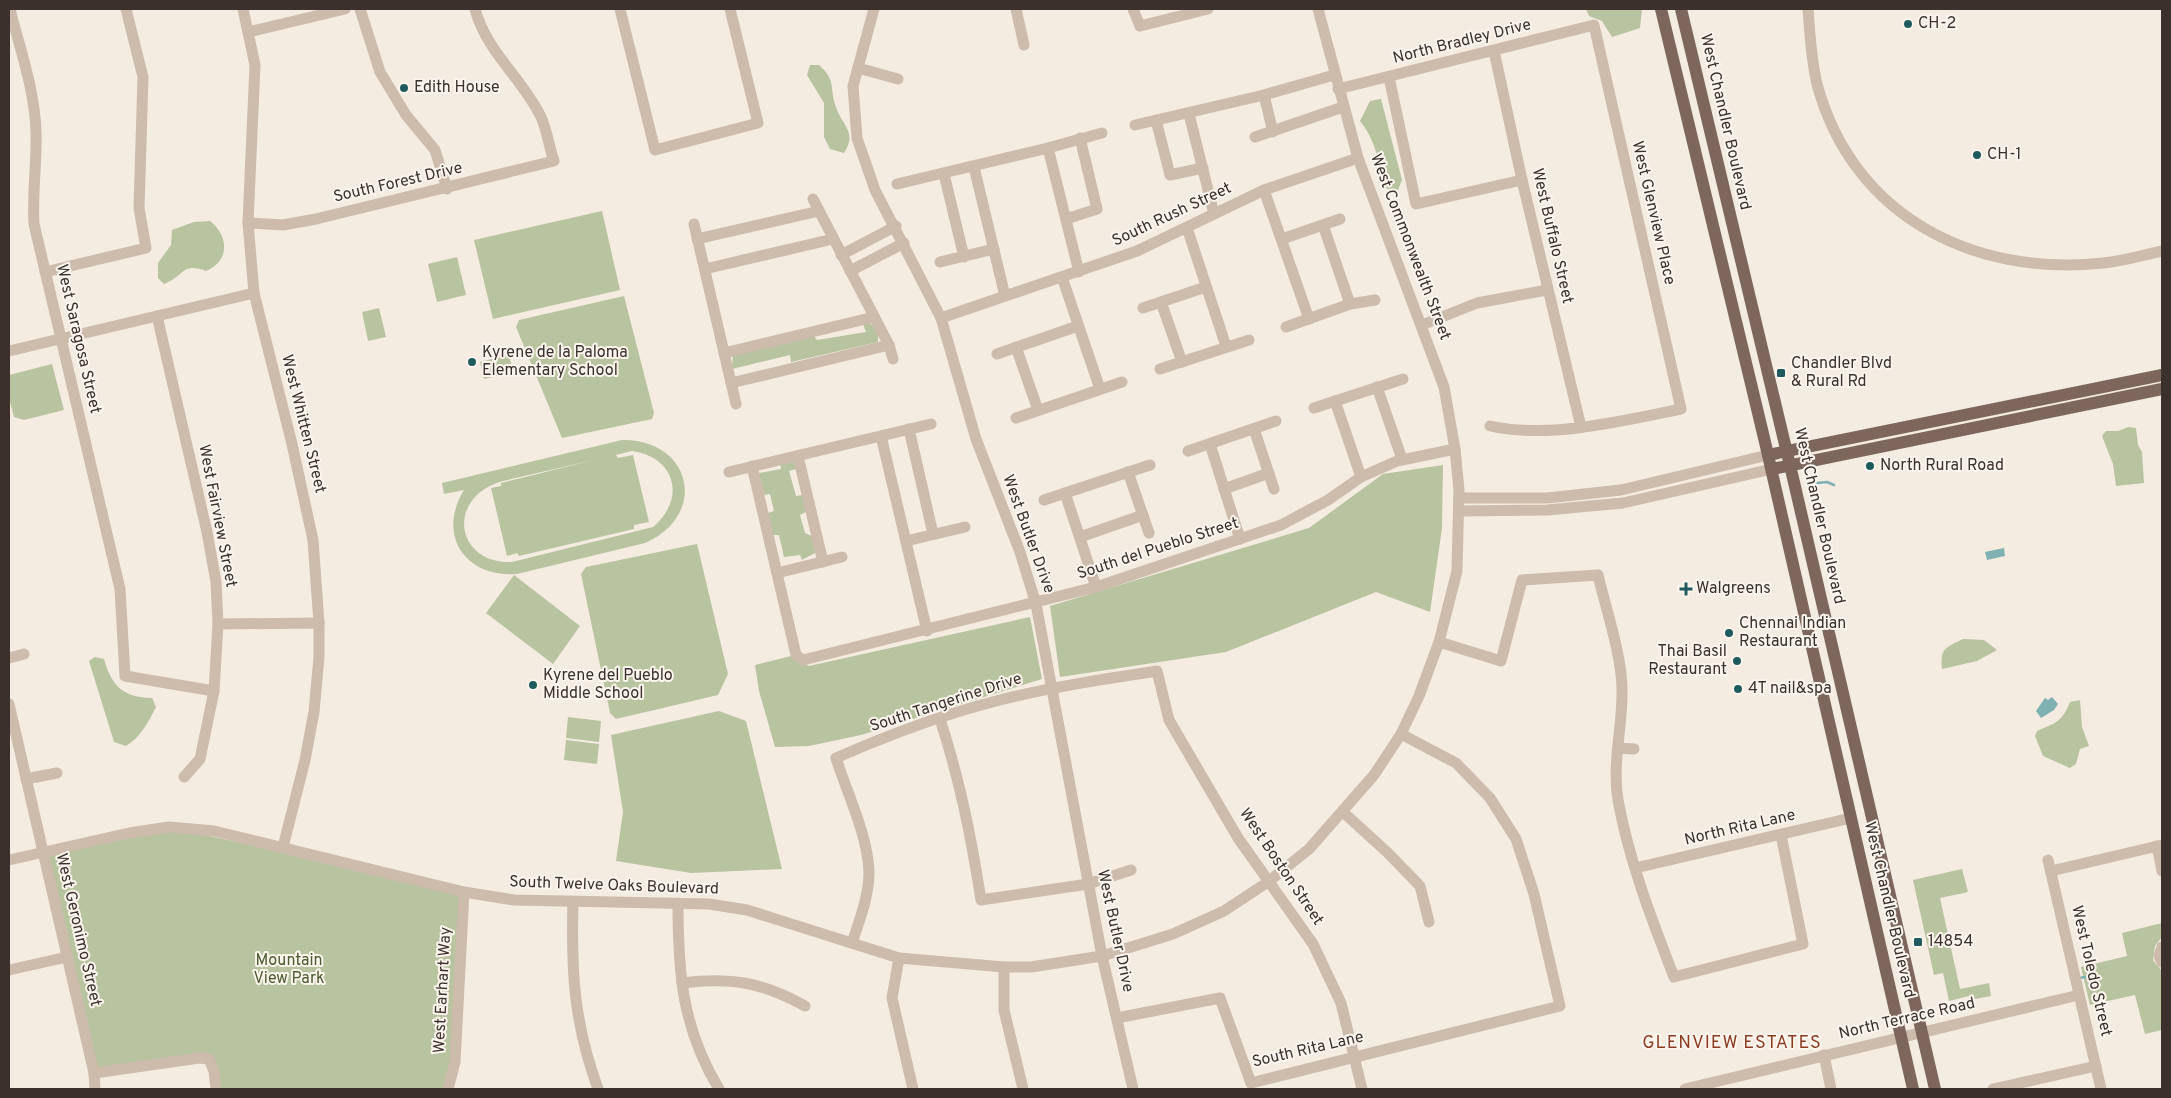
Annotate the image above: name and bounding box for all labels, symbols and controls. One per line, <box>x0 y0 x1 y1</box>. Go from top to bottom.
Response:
place label: CH-2 <box>1918 14 1956 34</box>
street label: North Bradley Drive <box>1391 15 1533 69</box>
marker: CH-2 <box>1902 18 1914 30</box>
street label: West Chandler Boulevard <box>1695 32 1755 212</box>
place label: Edith House <box>414 78 500 98</box>
marker: Edith House <box>398 82 410 94</box>
street label: West Glenview Place <box>1627 139 1679 287</box>
place label: CH-1 <box>1987 145 2021 165</box>
marker: CH-1 <box>1971 149 1983 161</box>
street label: West Commonwealth Street <box>1365 151 1455 343</box>
street label: South Forest Drive <box>332 158 464 208</box>
street label: West Buffalo Street <box>1527 166 1577 306</box>
street label: South Rush Street <box>1109 179 1235 251</box>
street label: West Saragosa Street <box>51 262 105 416</box>
place label: Kyrene de la Paloma Elementary School <box>482 343 628 381</box>
street label: West Whitten Street <box>276 353 330 495</box>
place label: Chandler Blvd & Rural Rd <box>1791 354 1892 392</box>
marker: Kyrene de la Paloma Elementary School <box>466 356 478 368</box>
marker: Chandler Blvd & Rural Rd <box>1775 367 1787 379</box>
street label: West Chandler Boulevard <box>1789 426 1849 606</box>
street label: West Fairview Street <box>193 443 241 589</box>
place label: North Rural Road <box>1880 456 2004 476</box>
marker: North Rural Road <box>1864 460 1876 472</box>
street label: West Butler Drive <box>997 472 1059 596</box>
street label: South del Pueblo Street <box>1075 513 1241 585</box>
place label: Walgreens <box>1696 579 1771 599</box>
marker: Walgreens <box>1680 583 1692 595</box>
place label: Chennai Indian Restaurant <box>1739 614 1846 652</box>
marker: Chennai Indian Restaurant <box>1723 627 1735 639</box>
place label: Thai Basil Restaurant <box>1648 642 1727 680</box>
marker: Thai Basil Restaurant <box>1731 655 1743 667</box>
place label: Kyrene del Pueblo Middle School <box>543 666 673 704</box>
street label: South Tangerine Drive <box>867 669 1025 737</box>
marker: Kyrene del Pueblo Middle School <box>527 679 539 691</box>
place label: 4T nail&spa <box>1748 679 1832 699</box>
marker: 4T nail&spa <box>1732 683 1744 695</box>
street label: West Boston Street <box>1234 805 1328 929</box>
street label: North Rita Lane <box>1683 806 1797 850</box>
street label: West Chandler Boulevard <box>1859 820 1919 1000</box>
street label: West Geronimo Street <box>51 851 105 1009</box>
street label: West Butler Drive <box>1092 868 1138 994</box>
street label: South Twelve Oaks Boulevard <box>509 872 719 900</box>
street label: West Toledo Street <box>2066 904 2116 1038</box>
street label: West Earhart Way <box>430 926 456 1054</box>
place label: 14854 <box>1928 932 1974 952</box>
marker: 14854 <box>1912 936 1924 948</box>
park label: Mountain View Park <box>253 951 325 989</box>
street label: North Terrace Road <box>1837 994 1977 1044</box>
street label: South Rita Lane <box>1250 1027 1366 1073</box>
district label: GLENVIEW ESTATES <box>1642 1032 1822 1055</box>

